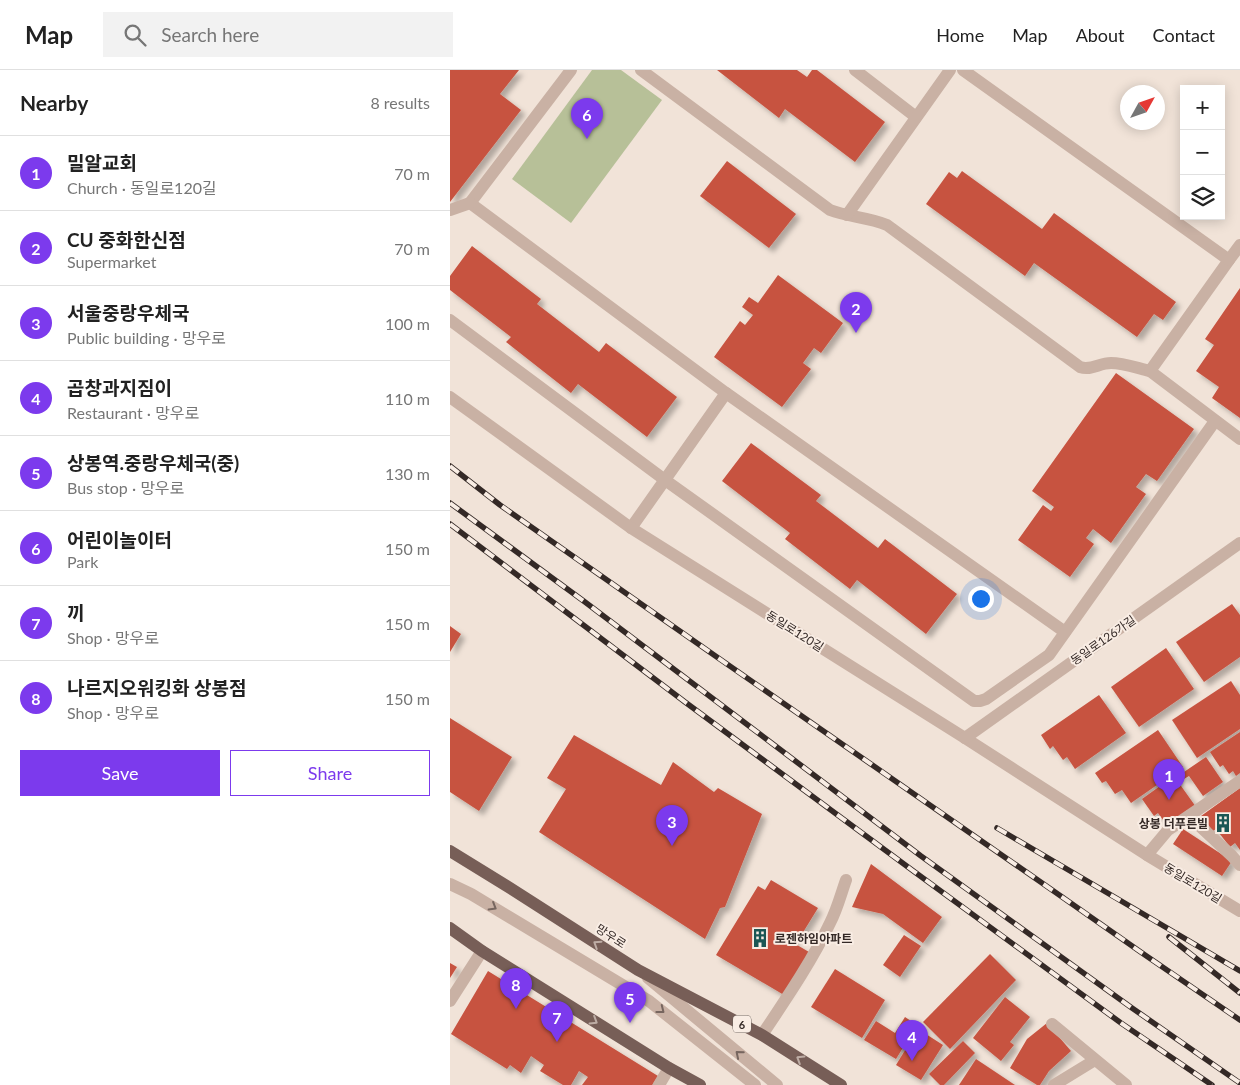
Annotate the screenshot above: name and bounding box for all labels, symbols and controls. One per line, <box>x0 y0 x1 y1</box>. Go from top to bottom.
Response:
search box <box>103 12 453 57</box>
text: Map <box>25 20 73 49</box>
icon: search <box>121 21 149 49</box>
text: Search here <box>161 23 259 46</box>
text: Home <box>936 24 984 46</box>
text: Map <box>1012 24 1048 46</box>
text: About <box>1076 24 1125 46</box>
text: Contact <box>1153 24 1215 46</box>
north arrow <box>1120 85 1165 130</box>
map controls <box>1180 85 1225 220</box>
button: + <box>1180 85 1225 130</box>
text: Nearby <box>20 90 88 115</box>
text: 8 results <box>370 93 430 112</box>
pin: 6 <box>571 98 603 139</box>
button: − <box>1180 130 1225 175</box>
text: 밀알교회 <box>67 151 137 174</box>
text: 1 <box>31 164 41 183</box>
text: 70 m <box>394 164 430 183</box>
button: layers <box>1180 175 1225 220</box>
text: Church · 동일로120길 <box>67 178 217 197</box>
text: CU 중화한신점 <box>67 228 186 251</box>
text: 2 <box>31 239 41 258</box>
text: 70 m <box>394 239 430 258</box>
text: Supermarket <box>67 252 156 271</box>
pin: 2 <box>840 292 872 333</box>
text: 서울중랑우체국 <box>67 301 189 324</box>
text: 3 <box>31 314 41 333</box>
text: 100 m <box>385 314 430 333</box>
text: Public building · 망우로 <box>67 328 226 347</box>
text: 곱창과지짐이 <box>67 376 172 399</box>
text: 4 <box>31 389 41 408</box>
text: 110 m <box>385 389 430 408</box>
text: Restaurant · 망우로 <box>67 403 199 422</box>
text: 상봉역.중랑우체국(중) <box>67 451 239 474</box>
text: 5 <box>31 464 41 483</box>
text: 130 m <box>385 464 430 483</box>
text: Bus stop · 망우로 <box>67 478 184 497</box>
text: 어린이놀이터 <box>67 528 172 551</box>
text: 6 <box>31 539 41 558</box>
text: 150 m <box>385 539 430 558</box>
text: Park <box>67 552 98 571</box>
your location <box>968 586 994 612</box>
text: 끼 <box>67 601 84 624</box>
street label: 동일로120길 <box>763 607 827 655</box>
street label: 동일로126가길 <box>1068 612 1138 668</box>
text: 7 <box>31 614 41 633</box>
text: 150 m <box>385 614 430 633</box>
text: Shop · 망우로 <box>67 628 159 647</box>
text: 나르지오워킹화 상봉점 <box>67 676 246 699</box>
text: 8 <box>31 689 41 708</box>
text: 150 m <box>385 689 430 708</box>
text: Shop · 망우로 <box>67 703 159 722</box>
button: Save <box>20 750 220 796</box>
button: Share <box>230 750 430 796</box>
pin: 1 <box>1153 759 1185 800</box>
pin: 3 <box>656 805 688 846</box>
building icon: 상봉 더푸른빌 <box>1212 812 1234 834</box>
place label: 상봉 더푸른빌 <box>1139 816 1208 831</box>
street label: 동일로120길 <box>1161 860 1225 906</box>
one-way arrow <box>487 900 496 910</box>
street label: 망우로 <box>593 921 629 951</box>
building icon: 로젠하임아파트 <box>749 927 771 949</box>
place label: 로젠하임아파트 <box>775 931 852 946</box>
one-way arrow <box>593 940 602 950</box>
pin: 8 <box>500 968 532 1009</box>
pin: 5 <box>614 982 646 1023</box>
pin: 7 <box>541 1001 573 1042</box>
one-way arrow <box>655 1005 664 1013</box>
one-way arrow <box>588 1015 597 1024</box>
road number: 6 <box>733 1016 751 1032</box>
pin: 4 <box>896 1020 928 1061</box>
one-way arrow <box>736 1051 745 1060</box>
one-way arrow <box>796 1056 806 1065</box>

